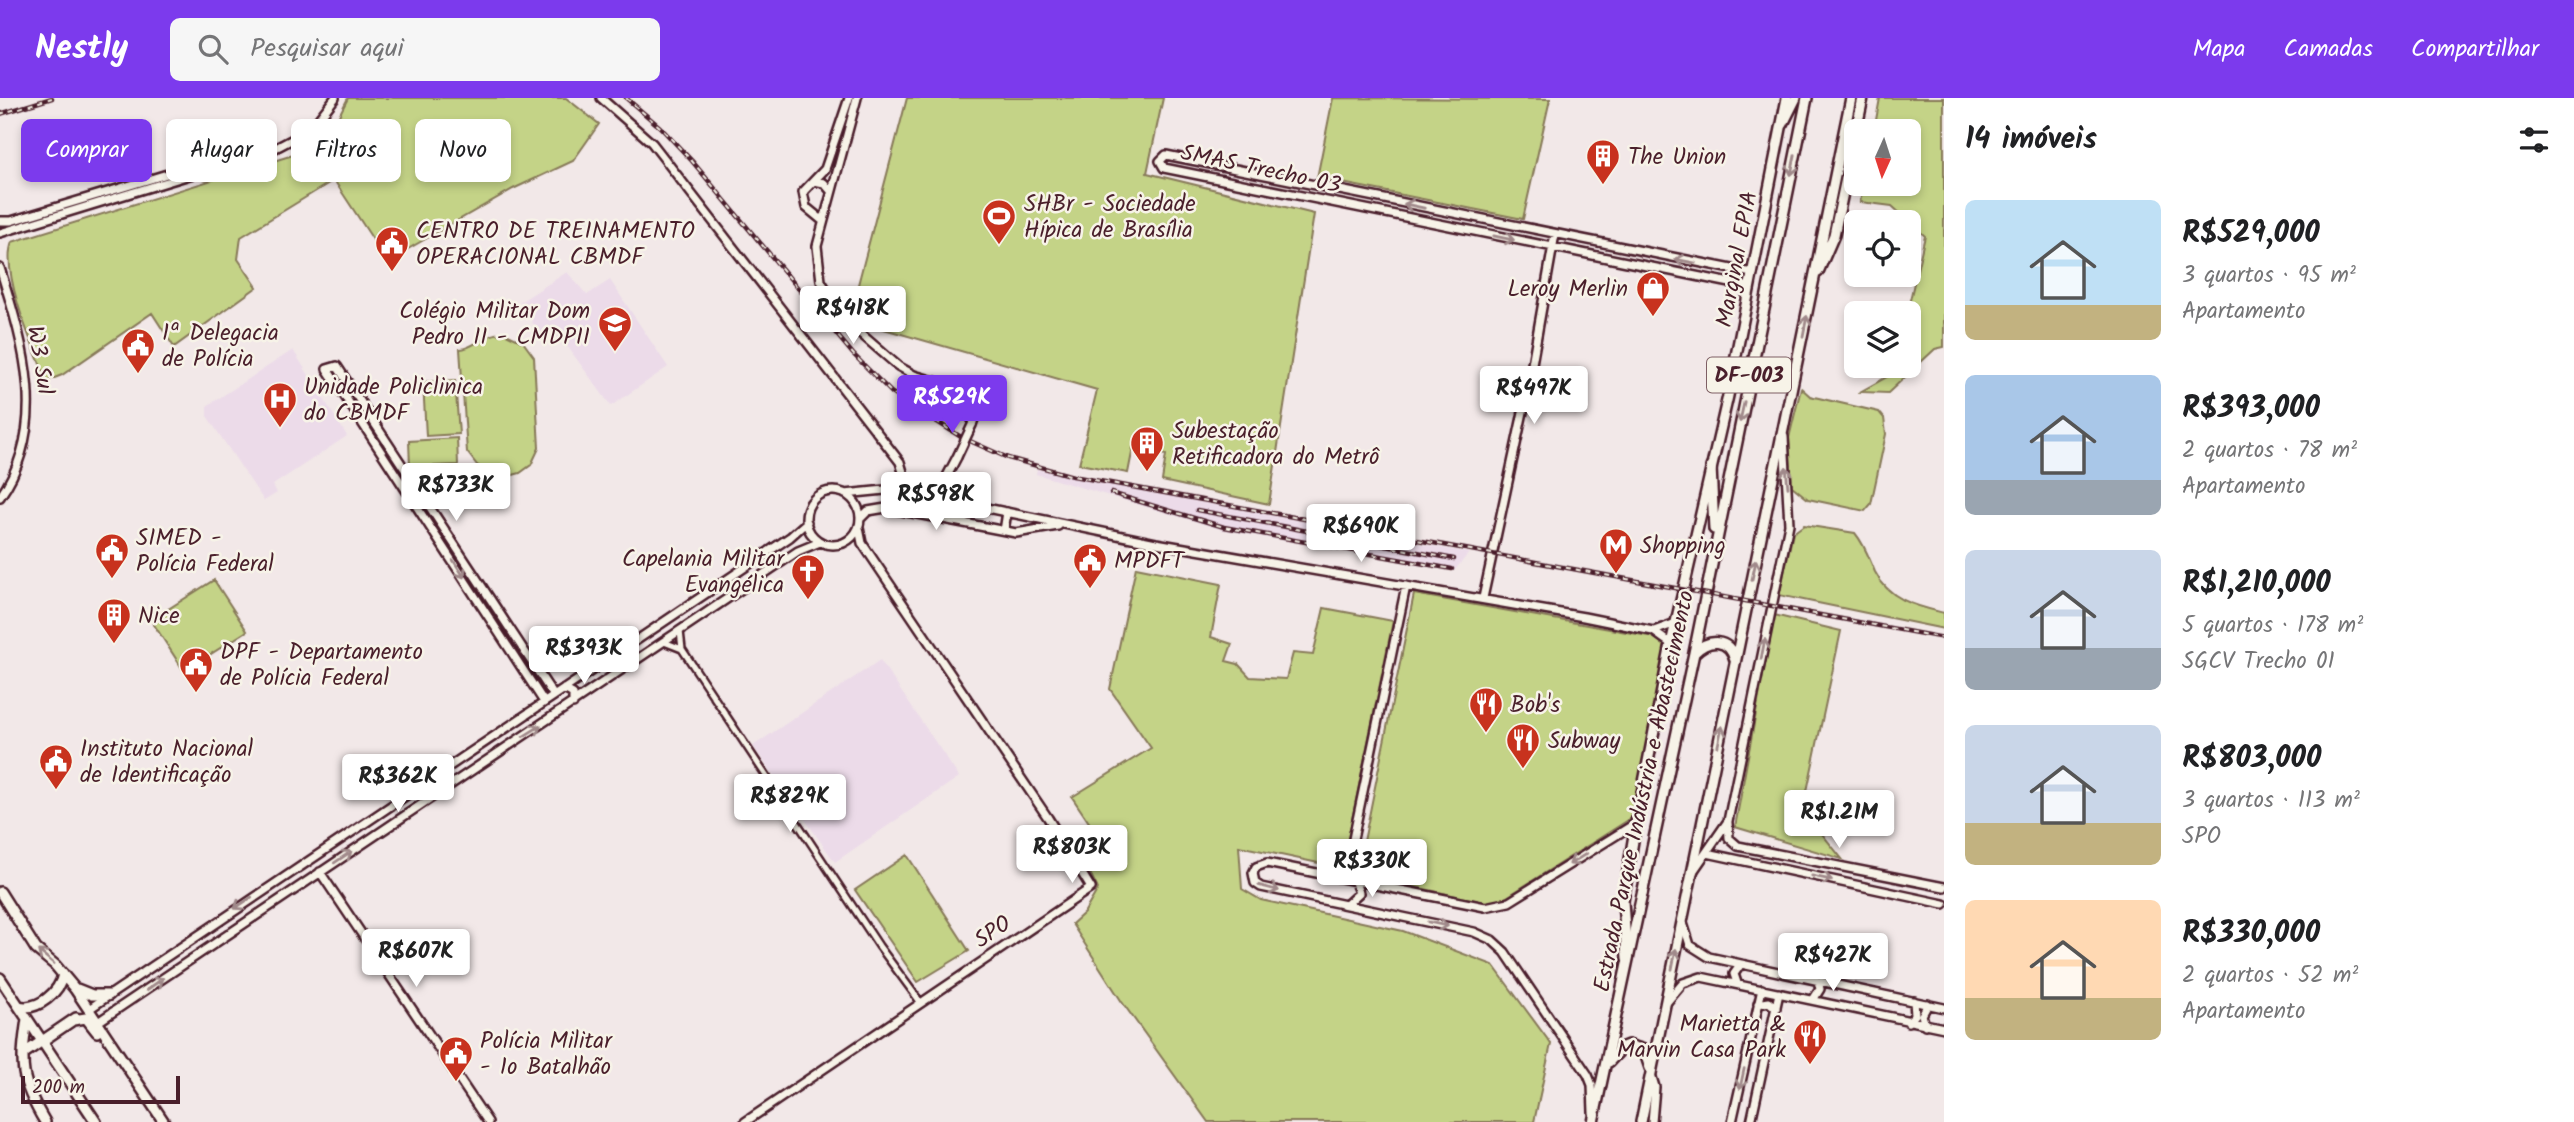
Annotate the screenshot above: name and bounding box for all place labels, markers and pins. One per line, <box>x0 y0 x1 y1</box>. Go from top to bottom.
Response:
building icon: The Union <box>1584 137 1622 186</box>
place label: The Union <box>1628 140 1726 176</box>
place label: SHBr - Sociedade Hípica de Brasília <box>1024 187 1196 249</box>
sports icon: SHBr - Sociedade Hípica de Brasília <box>980 197 1018 246</box>
place label: CENTRO DE TREINAMENTO OPERACIONAL CBMDF <box>416 214 695 276</box>
public building icon: CENTRO DE TREINAMENTO OPERACIONAL CBMDF <box>373 224 411 273</box>
shop icon: Leroy Merlin <box>1634 269 1672 318</box>
place label: Leroy Merlin <box>1508 272 1628 308</box>
pin: R$418K <box>796 286 910 346</box>
place label: Colégio Militar Dom Pedro II - CMDPII <box>399 294 590 356</box>
school or university icon: Colégio Militar Dom Pedro II - CMDPII <box>596 304 634 353</box>
place label: 1ª Delegacia de Polícia <box>162 316 279 378</box>
public building icon: 1ª Delegacia de Polícia <box>119 326 157 375</box>
pin: R$497K <box>1477 366 1591 426</box>
place label: Unidade Policlinica do CBMDF <box>304 370 483 432</box>
pin: R$529K <box>895 376 1009 435</box>
hospital icon: Unidade Policlinica do CBMDF <box>261 380 299 429</box>
place label: Subestação Retificadora do Metrô <box>1172 414 1380 476</box>
building icon: Subestação Retificadora do Metrô <box>1128 424 1166 473</box>
pin: R$733K <box>399 464 513 523</box>
pin: R$598K <box>879 472 993 532</box>
pin: R$690K <box>1304 504 1418 564</box>
place label: SIMED - Polícia Federal <box>136 521 274 583</box>
metro station icon: Shopping <box>1597 526 1635 575</box>
place label: Shopping <box>1640 529 1726 565</box>
public building icon: SIMED - Polícia Federal <box>93 531 131 580</box>
public building icon: MPDFT <box>1071 541 1109 590</box>
place label: Capelania Militar Evangélica <box>622 542 785 604</box>
place label: MPDFT <box>1114 544 1186 580</box>
church icon: Capelania Militar Evangélica <box>789 552 827 601</box>
building icon: Nice <box>95 596 133 645</box>
place label: Nice <box>138 599 180 635</box>
pin: R$393K <box>527 626 641 686</box>
place label: DPF - Departamento de Polícia Federal <box>220 635 423 697</box>
public building icon: DPF - Departamento de Polícia Federal <box>177 645 215 694</box>
restaurant icon: Bob's <box>1467 685 1505 734</box>
place label: Bob's <box>1510 688 1560 724</box>
restaurant icon: Subway <box>1504 721 1542 770</box>
place label: Subway <box>1548 724 1621 760</box>
place label: Instituto Nacional de Identificação <box>80 732 254 794</box>
public building icon: Instituto Nacional de Identificação <box>37 742 75 791</box>
pin: R$362K <box>341 754 455 814</box>
pin: R$829K <box>733 774 847 834</box>
pin: R$1.21M <box>1774 790 1904 850</box>
pin: R$803K <box>1015 826 1129 885</box>
pin: R$330K <box>1315 840 1429 899</box>
pin: R$607K <box>359 930 473 989</box>
pin: R$427K <box>1776 934 1890 993</box>
place label: Marietta & Marvin Casa Park <box>1617 1007 1786 1069</box>
restaurant icon: Marietta & Marvin Casa Park <box>1791 1017 1829 1066</box>
place label: Polícia Militar - 1o Batalhão <box>480 1024 613 1086</box>
public building icon: Polícia Militar - 1o Batalhão <box>437 1034 475 1083</box>

